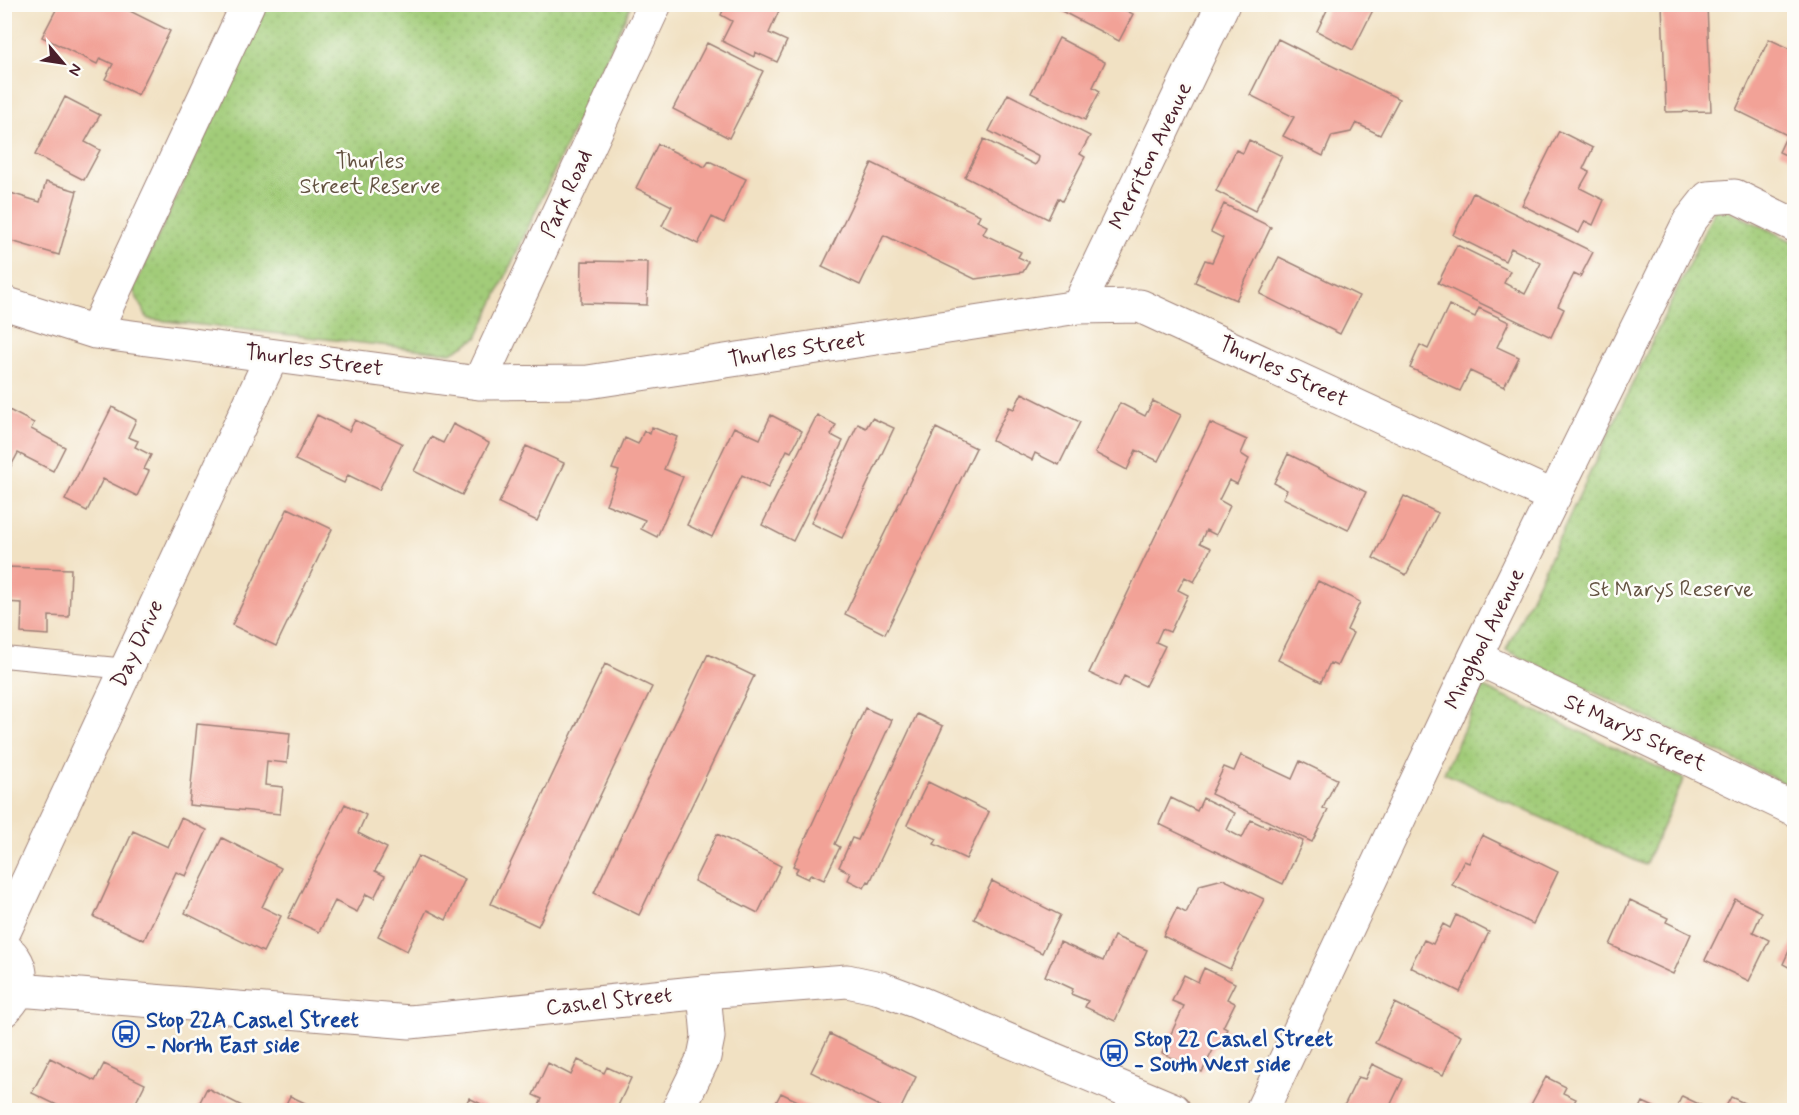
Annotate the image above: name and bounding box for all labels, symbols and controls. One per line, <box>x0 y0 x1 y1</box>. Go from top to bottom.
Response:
north arrow <box>33 33 93 93</box>
text: N <box>63 60 87 79</box>
street label: Merriton Avenue <box>1103 77 1199 234</box>
street label: Park Road <box>535 146 599 242</box>
park label: Thurles Street Reserve <box>299 148 441 201</box>
street label: Thurles Street <box>726 325 868 375</box>
street label: Thurles Street <box>1214 330 1352 414</box>
street label: Thurles Street <box>243 339 385 383</box>
street label: Mingbool Avenue <box>1439 564 1534 716</box>
park label: St Marys Reserve <box>1589 576 1753 604</box>
street label: Day Drive <box>105 596 171 692</box>
street label: St Marys Street <box>1559 688 1711 778</box>
street label: Cashel Street <box>545 981 673 1023</box>
place label: Stop 22A Cashel Street - North East side <box>146 1007 359 1060</box>
bus stop icon: Stop 22A Cashel Street - North East side <box>111 1019 141 1049</box>
place label: Stop 22 Cashel Street - South West side <box>1134 1026 1333 1079</box>
bus stop icon: Stop 22 Cashel Street - South West side <box>1099 1038 1129 1068</box>

